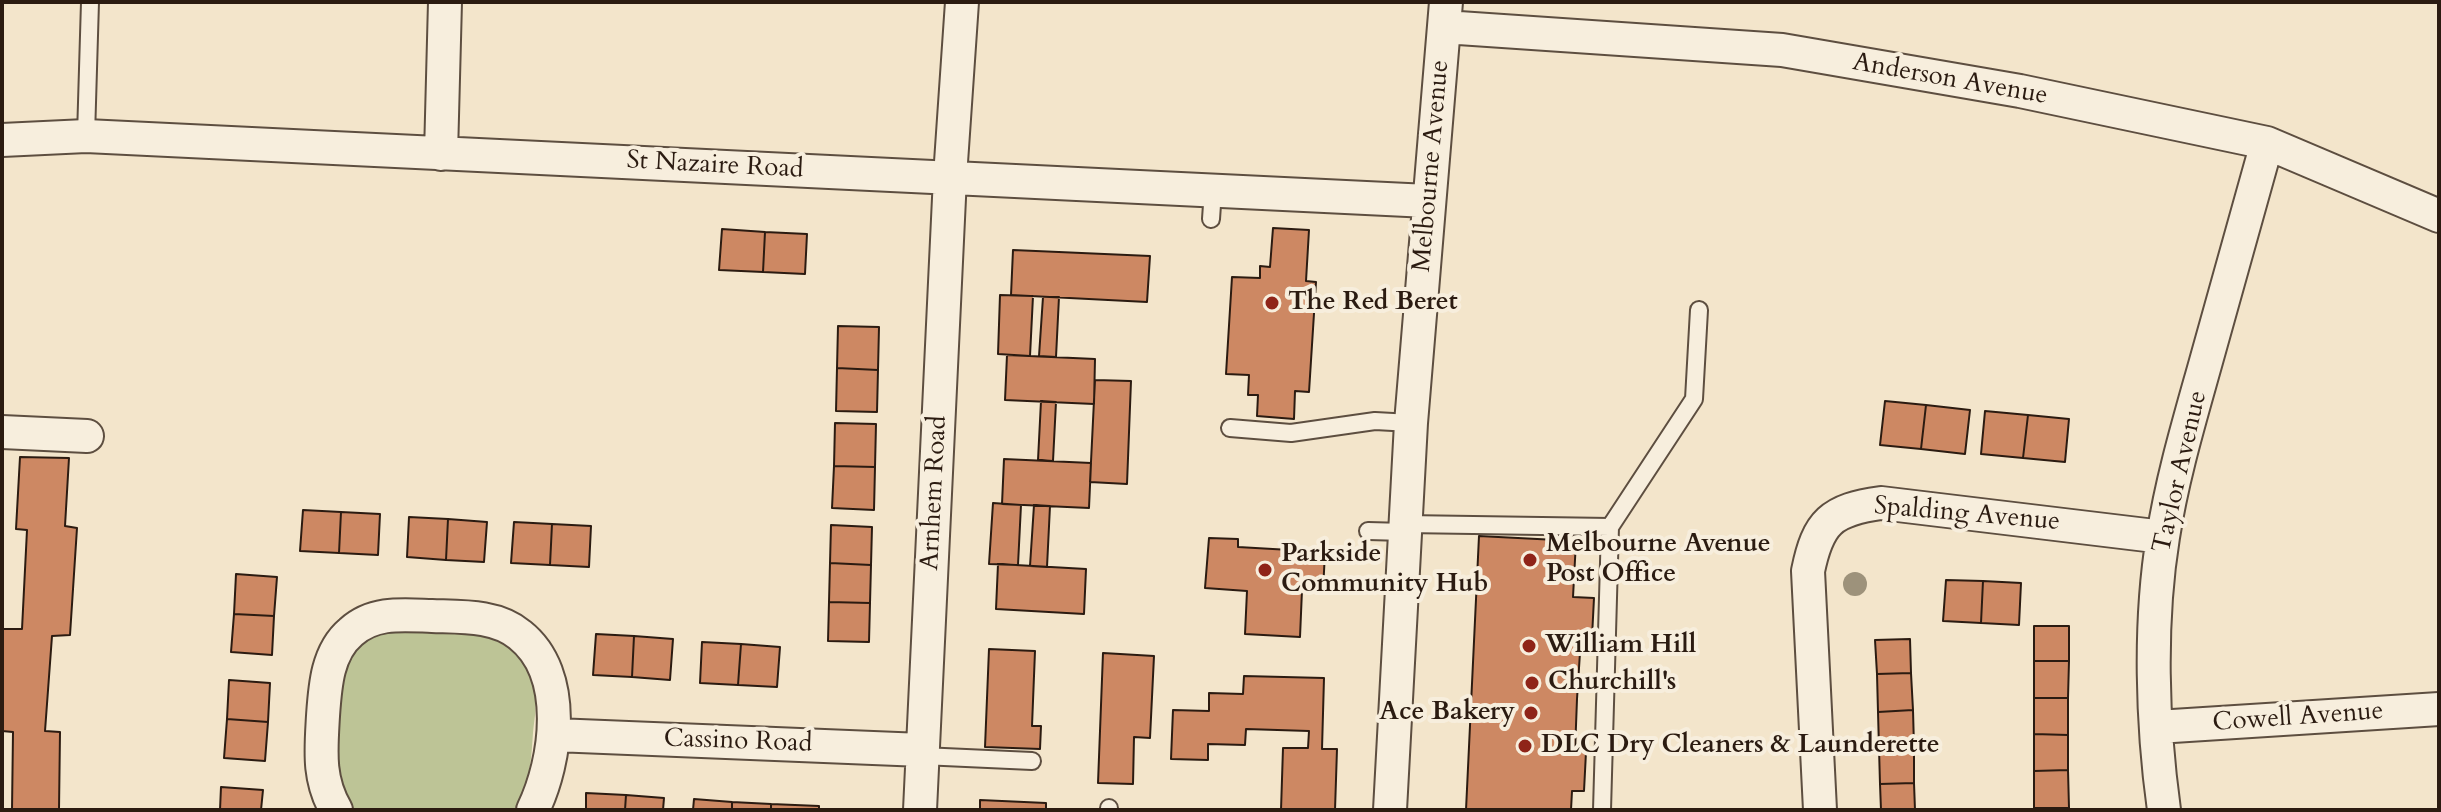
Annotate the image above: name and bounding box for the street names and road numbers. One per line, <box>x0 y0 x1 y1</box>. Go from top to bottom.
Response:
street label: Anderson Avenue <box>1850 48 2050 112</box>
street label: Melbourne Avenue <box>1407 59 1457 273</box>
street label: St Nazaire Road <box>626 146 804 186</box>
street label: Taylor Avenue <box>2147 388 2215 556</box>
street label: Arnhem Road <box>915 415 955 571</box>
street label: Spalding Avenue <box>1873 491 2061 539</box>
street label: Cowell Avenue <box>2212 696 2384 740</box>
street label: Cassino Road <box>663 724 813 760</box>

